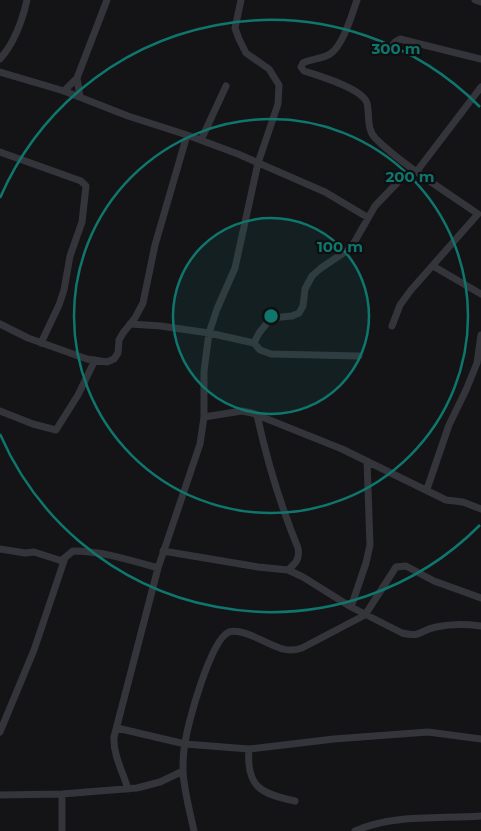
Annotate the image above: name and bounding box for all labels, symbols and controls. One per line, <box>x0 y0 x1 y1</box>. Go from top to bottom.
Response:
text: 300 m <box>370 39 421 58</box>
text: 200 m <box>385 167 435 186</box>
text: 100 m <box>317 237 363 256</box>
centre of rings <box>262 307 280 325</box>

